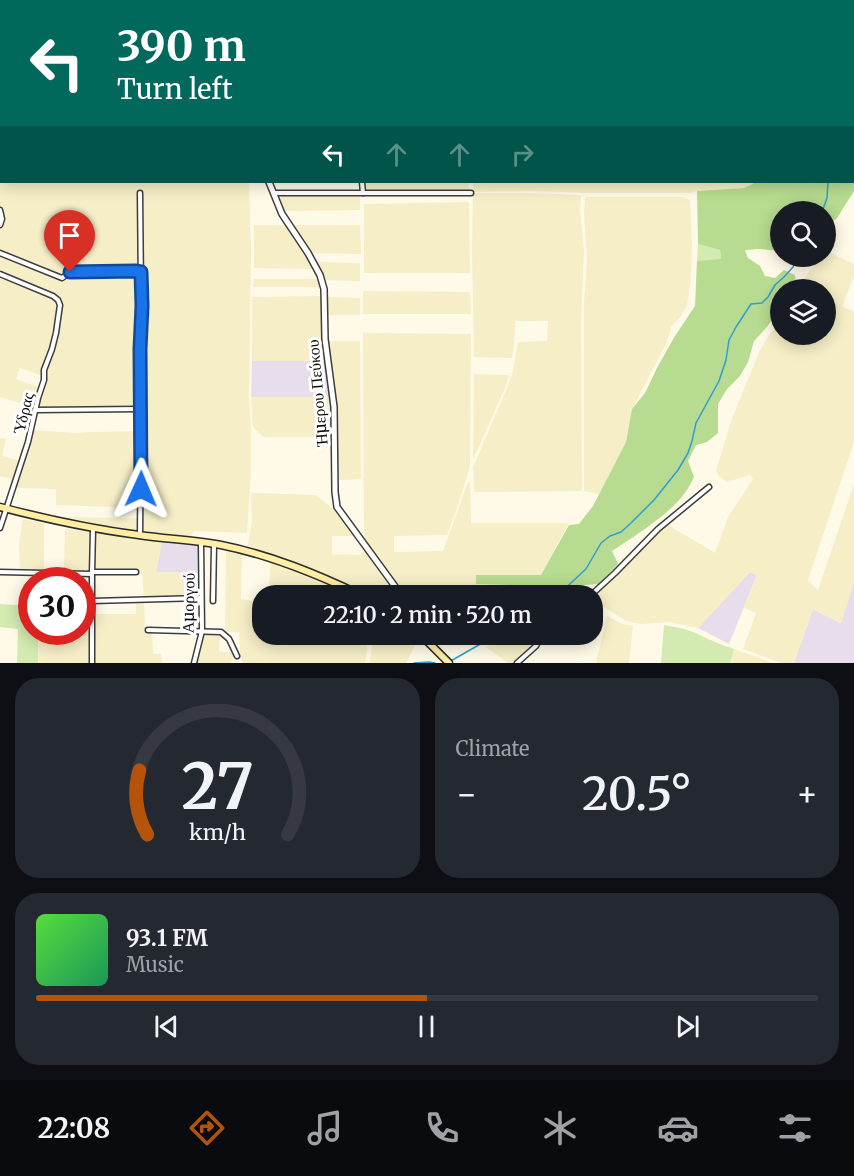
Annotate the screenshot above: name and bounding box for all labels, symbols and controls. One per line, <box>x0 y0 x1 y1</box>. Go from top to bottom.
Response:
text: 390 m <box>117 20 246 72</box>
icon: left <box>18 24 96 102</box>
text: Turn left <box>117 72 232 106</box>
icon: left <box>317 138 350 171</box>
icon: ahead <box>380 138 413 171</box>
icon: ahead <box>443 138 476 171</box>
icon: right <box>506 138 539 171</box>
map controls <box>770 201 836 345</box>
button: search <box>770 201 836 267</box>
pin <box>44 210 95 272</box>
icon: arrive <box>53 219 86 252</box>
button: layers <box>770 279 836 345</box>
street label: Ήμερου Πεύκου <box>302 339 332 448</box>
street label: Ύδρας <box>8 390 38 437</box>
position arrow <box>109 457 173 521</box>
speed limit sign: 30 <box>18 567 96 645</box>
street label: Αμοργού <box>177 572 199 633</box>
text: 22:10 · 2 min · 520 m <box>323 601 532 629</box>
text: Climate <box>456 736 530 761</box>
text: 27 <box>181 748 253 826</box>
text: 20.5° <box>582 766 692 822</box>
text: − <box>456 774 478 815</box>
text: + <box>796 774 818 815</box>
text: km/h <box>189 819 246 846</box>
text: 93.1 FM <box>126 924 208 952</box>
text: Music <box>126 952 184 977</box>
icon: previous <box>150 1010 183 1043</box>
icon: pause <box>410 1010 443 1043</box>
icon: next <box>671 1010 704 1043</box>
icon: directions <box>186 1107 228 1149</box>
icon: music <box>304 1107 346 1149</box>
icon: phone <box>421 1107 463 1149</box>
icon: climate <box>539 1107 581 1149</box>
icon: car <box>657 1107 699 1149</box>
icon: filters <box>774 1107 816 1149</box>
text: 22:08 <box>38 1111 110 1145</box>

